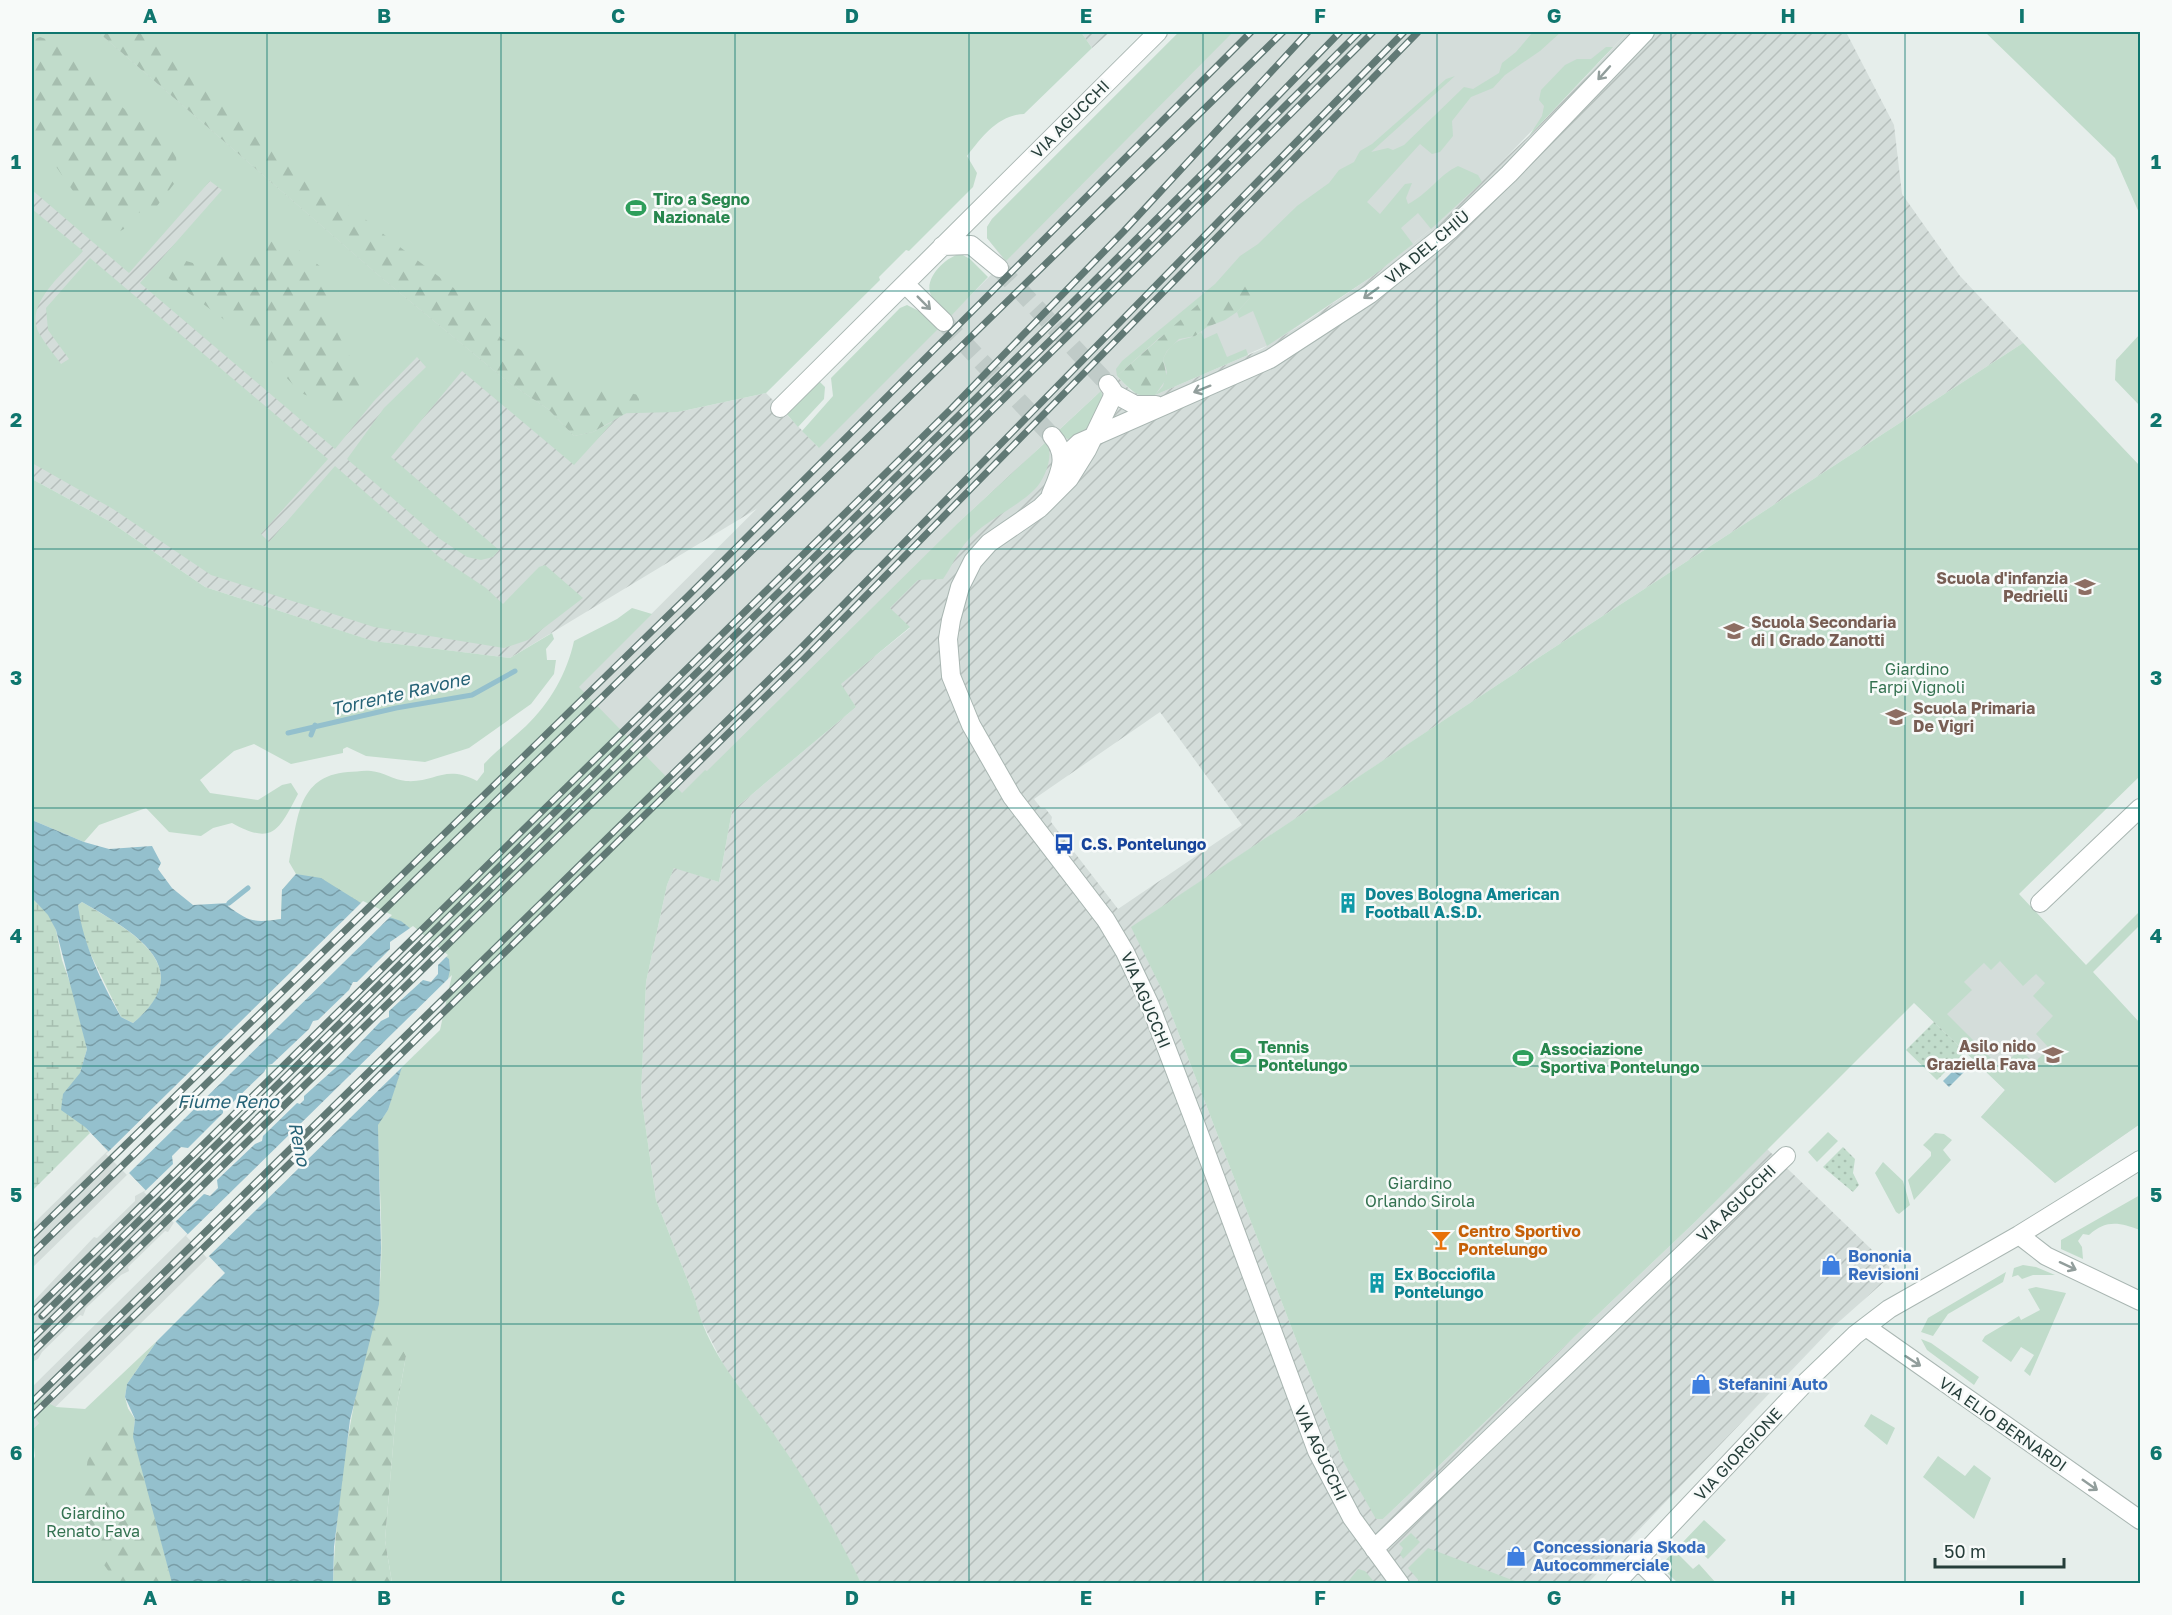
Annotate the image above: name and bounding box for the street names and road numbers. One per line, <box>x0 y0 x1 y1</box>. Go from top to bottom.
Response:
street label: VIA AGUCCHI <box>1027 76 1113 162</box>
street label: VIA DEL CHIÙ <box>1381 206 1473 288</box>
street label: VIA AGUCCHI <box>1117 949 1175 1051</box>
street label: VIA AGUCCHI <box>1692 1160 1780 1246</box>
street label: VIA ELIO BERNARDI <box>1935 1372 2071 1476</box>
street label: VIA AGUCCHI <box>1290 1402 1352 1504</box>
street label: VIA GIORGIONE <box>1690 1403 1786 1505</box>

